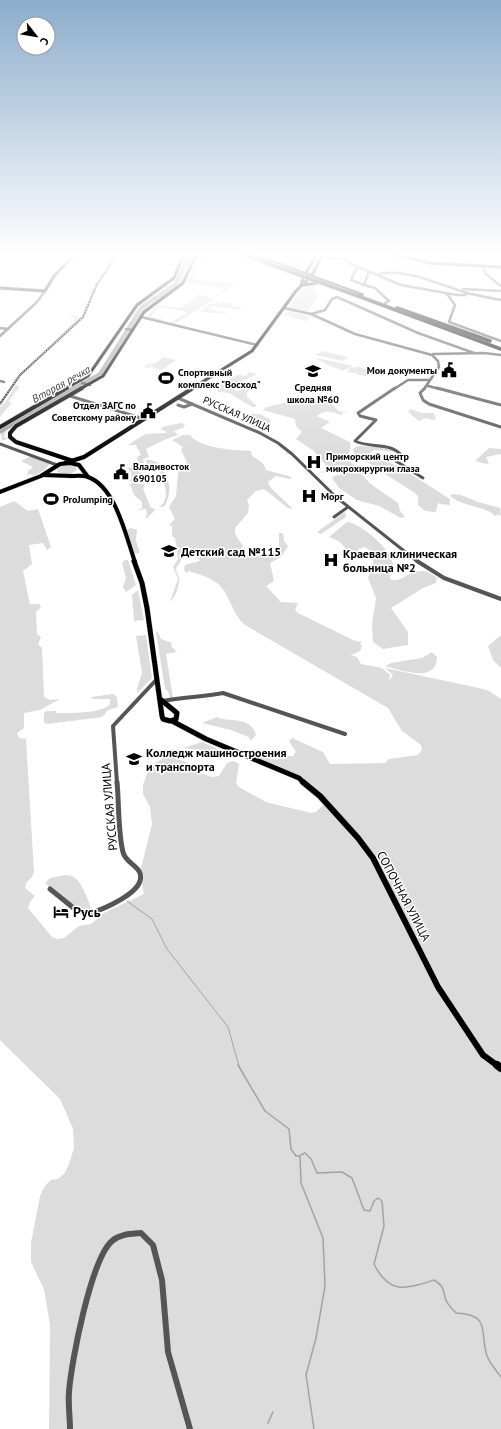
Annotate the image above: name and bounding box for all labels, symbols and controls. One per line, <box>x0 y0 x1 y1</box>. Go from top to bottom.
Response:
north arrow <box>16 16 56 56</box>
text: С <box>37 35 52 47</box>
public building icon: Мои документы <box>440 361 458 379</box>
water label: Вторая речка <box>29 362 93 406</box>
school or university icon: Средняя школа №60 <box>304 362 322 380</box>
place label: Мои документы <box>367 364 437 377</box>
place label: Спортивный комплекс "Восход" <box>178 366 261 391</box>
sports icon: Спортивный комплекс "Восход" <box>157 369 175 387</box>
place label: Средняя школа №60 <box>287 381 339 406</box>
street label: РУССКАЯ УЛИЦА <box>201 393 273 435</box>
place label: Отдел ЗАГС по Советскому району <box>52 399 137 424</box>
public building icon: Отдел ЗАГС по Советскому району <box>139 402 157 420</box>
place label: Приморский центр микрохирургии глаза <box>326 450 420 475</box>
hospital icon: Приморский центр микрохирургии глаза <box>305 453 323 471</box>
place label: Владивосток 690105 <box>133 460 189 485</box>
public building icon: Владивосток 690105 <box>112 463 130 481</box>
hospital icon: Морг <box>300 487 318 505</box>
sports icon: ProJumping <box>42 490 60 508</box>
place label: Морг <box>321 490 344 503</box>
place label: ProJumping <box>63 493 113 506</box>
school or university icon: Детский сад №115 <box>160 542 178 560</box>
place label: Детский сад №115 <box>181 544 281 559</box>
place label: Краевая клиническая больница №2 <box>343 546 457 575</box>
hospital icon: Краевая клиническая больница №2 <box>322 551 340 569</box>
place label: Колледж машиностроения и транспорта <box>146 745 287 774</box>
school or university icon: Колледж машиностроения и транспорта <box>125 750 143 768</box>
street label: РУССКАЯ УЛИЦА <box>98 763 120 851</box>
street label: СОПОЧНАЯ УЛИЦА <box>374 848 434 944</box>
hotel icon: Русь <box>52 903 70 921</box>
place label: Русь <box>73 903 101 921</box>

